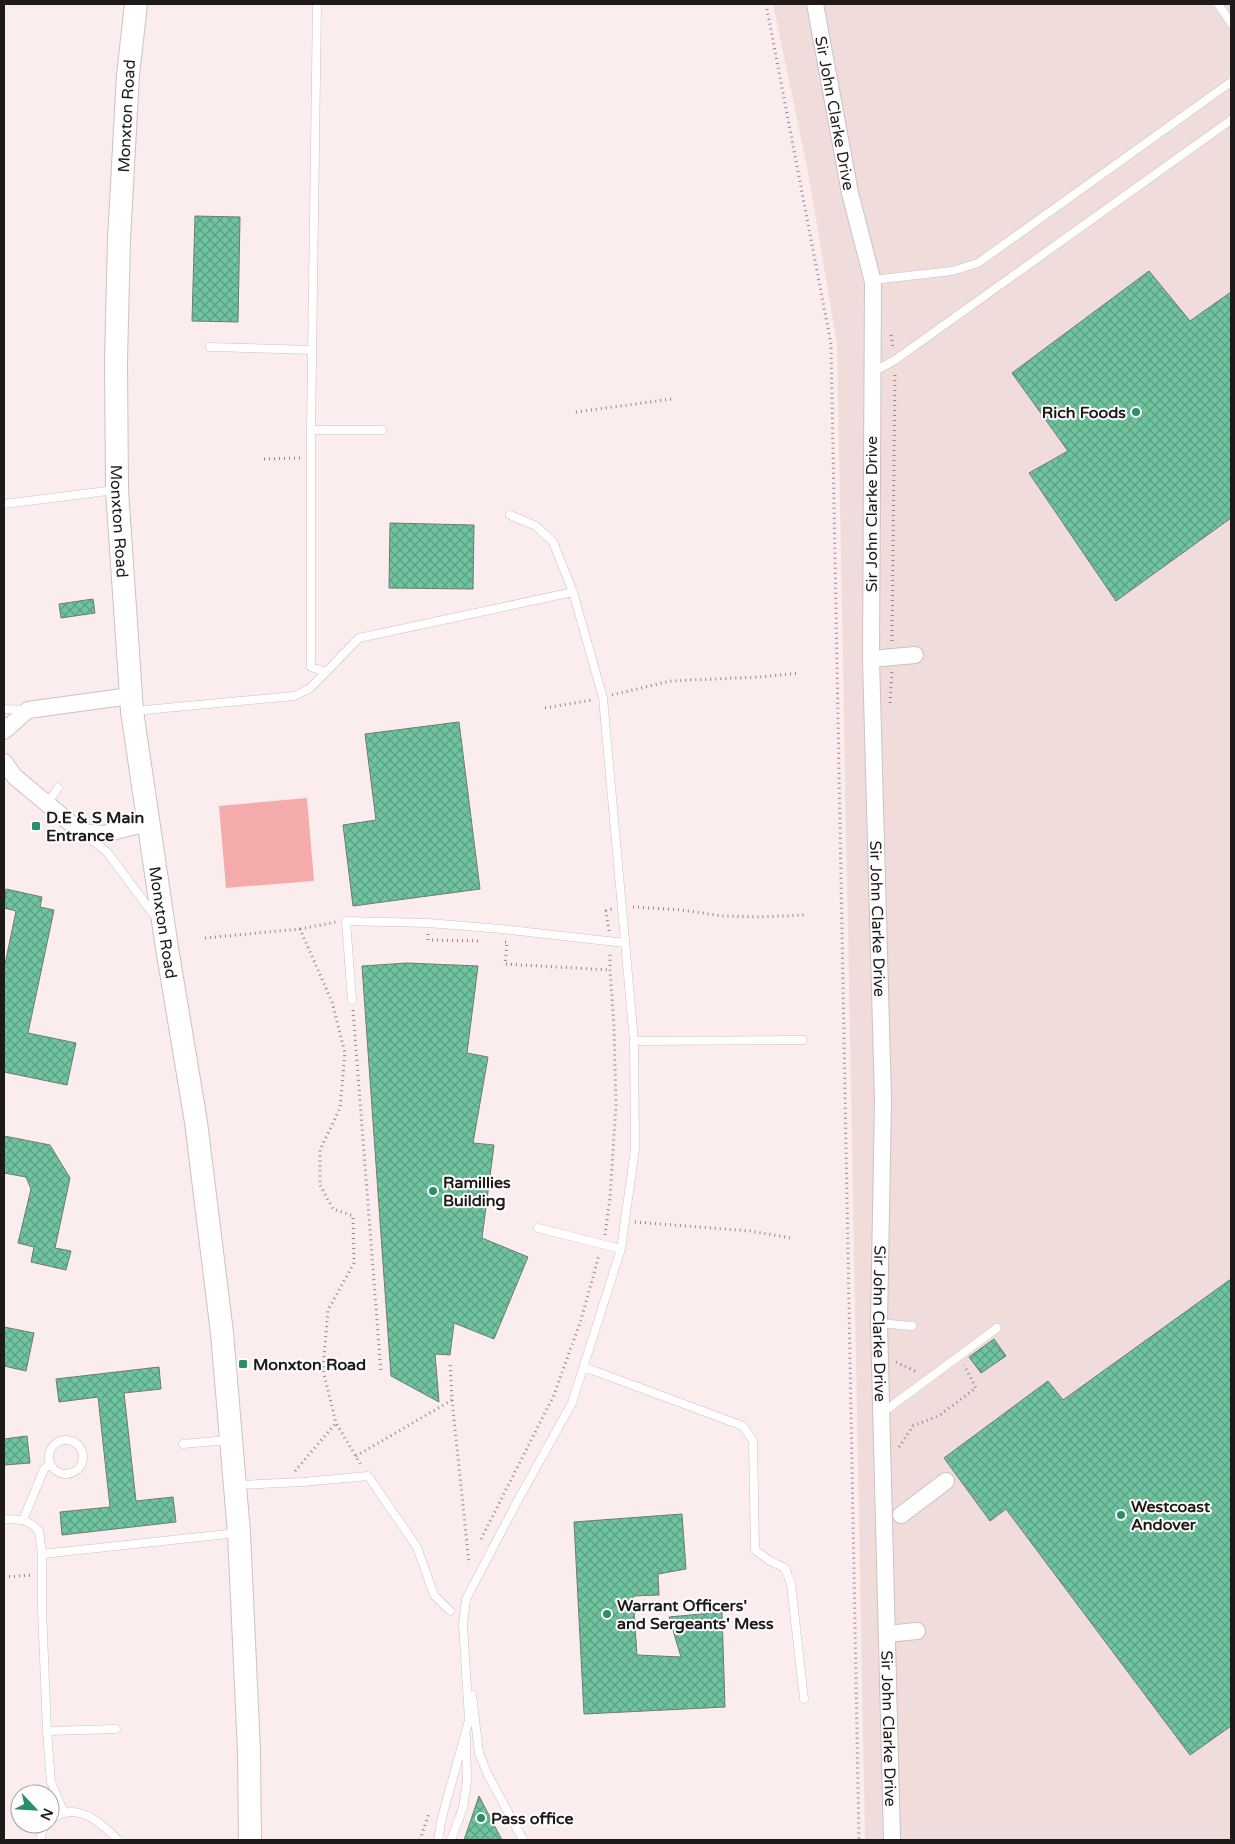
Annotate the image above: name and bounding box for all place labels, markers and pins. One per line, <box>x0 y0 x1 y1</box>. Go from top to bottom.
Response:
place label: Rich Foods <box>1042 403 1126 423</box>
marker: Rich Foods <box>1130 406 1142 418</box>
place label: D.E & S Main Entrance <box>46 808 144 846</box>
marker: D.E & S Main Entrance <box>30 820 42 832</box>
place label: Ramillies Building <box>443 1173 511 1211</box>
marker: Ramillies Building <box>427 1185 439 1197</box>
place label: Monxton Road <box>253 1355 366 1375</box>
marker: Monxton Road <box>237 1358 249 1370</box>
place label: Westcoast Andover <box>1131 1497 1211 1535</box>
marker: Westcoast Andover <box>1115 1509 1127 1521</box>
place label: Warrant Officers' and Sergeants' Mess <box>617 1596 774 1634</box>
marker: Warrant Officers' and Sergeants' Mess <box>601 1608 613 1620</box>
place label: Pass office <box>491 1809 574 1829</box>
marker: Pass office <box>475 1812 487 1824</box>

